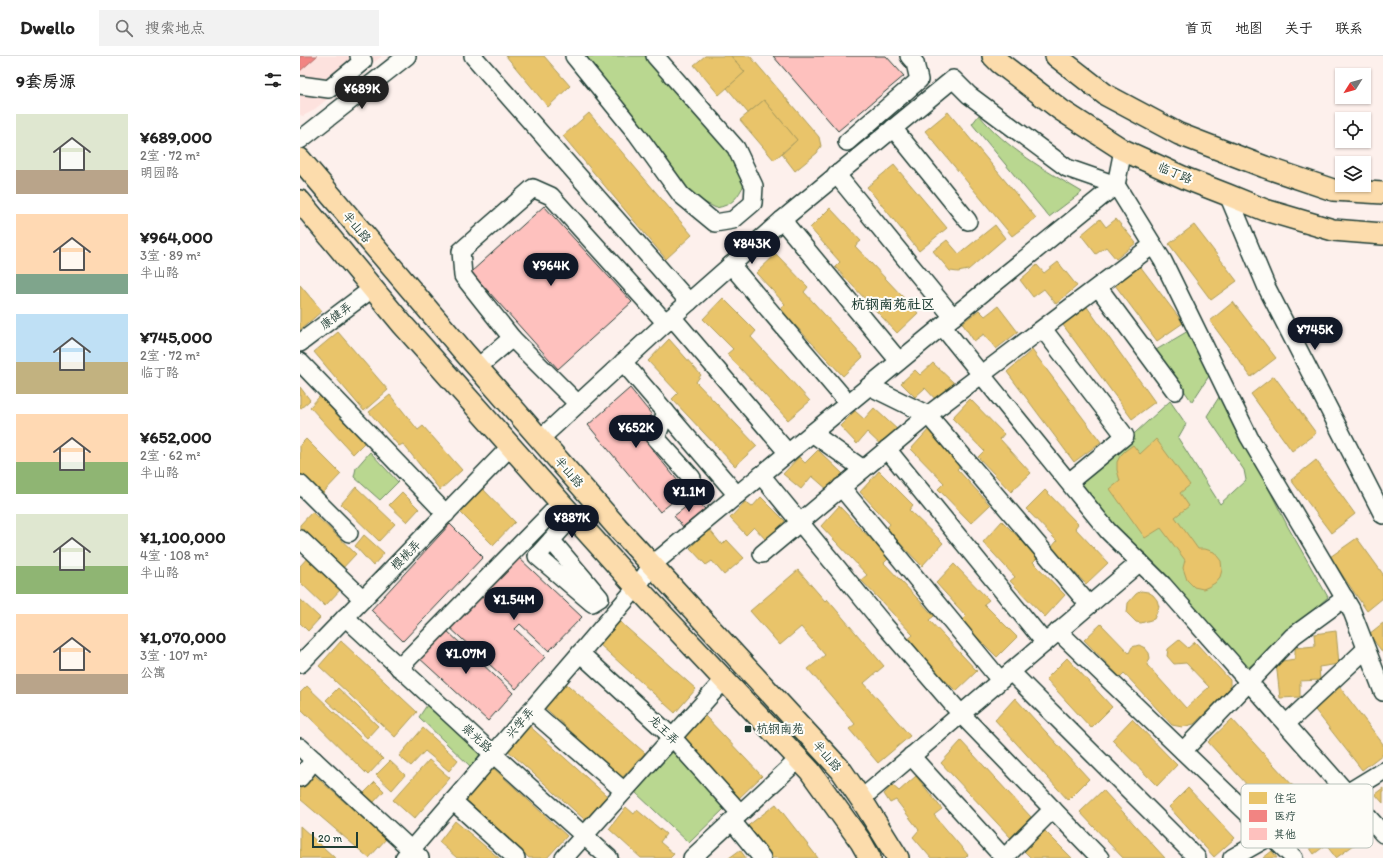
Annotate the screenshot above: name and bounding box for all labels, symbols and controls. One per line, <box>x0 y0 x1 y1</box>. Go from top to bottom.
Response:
search box <box>99 10 379 46</box>
text: Dwello <box>20 16 75 39</box>
icon: search <box>113 17 135 39</box>
text: 搜索地点 <box>145 19 205 37</box>
text: 首页 <box>1185 20 1213 37</box>
text: 地图 <box>1235 20 1263 37</box>
text: 关于 <box>1285 20 1313 37</box>
text: 联系 <box>1335 20 1363 37</box>
north arrow <box>1335 68 1371 104</box>
map controls <box>1335 68 1371 192</box>
icon: filters <box>262 69 284 91</box>
text: 9套房源 <box>16 71 76 91</box>
pin: ¥689K <box>334 76 390 110</box>
text: ¥689K <box>344 81 380 96</box>
button: locate <box>1335 112 1371 148</box>
text: ¥689,000 <box>140 127 212 147</box>
icon: home <box>48 130 96 178</box>
text: 2室 · 72 m² <box>140 148 200 163</box>
button: layers <box>1335 156 1371 192</box>
street label: 临丁路 <box>1156 160 1194 186</box>
text: 明园路 <box>140 165 179 180</box>
street label: 半山路 <box>340 209 374 245</box>
text: ¥964,000 <box>140 227 213 247</box>
icon: home <box>48 230 96 278</box>
pin: ¥843K <box>724 231 780 265</box>
text: ¥843K <box>733 236 771 251</box>
text: 3室 · 89 m² <box>140 248 201 263</box>
pin: ¥964K <box>523 253 579 287</box>
text: ¥964K <box>532 258 570 273</box>
text: 半山路 <box>140 265 179 280</box>
district label: 杭钢南苑社区 <box>851 296 935 313</box>
street label: 康健弄 <box>317 300 355 332</box>
pin: ¥745K <box>1287 317 1343 351</box>
text: ¥745K <box>1297 322 1333 337</box>
text: ¥745,000 <box>140 327 213 347</box>
icon: home <box>48 330 96 378</box>
text: 2室 · 72 m² <box>140 348 200 363</box>
text: 临丁路 <box>140 365 179 380</box>
pin: ¥652K <box>608 415 664 449</box>
text: ¥652K <box>618 420 654 435</box>
text: ¥652,000 <box>140 427 212 447</box>
icon: home <box>48 430 96 478</box>
text: 2室 · 62 m² <box>140 448 200 463</box>
street label: 半山路 <box>552 454 586 490</box>
text: 半山路 <box>140 465 179 480</box>
pin: ¥1.1M <box>661 479 717 513</box>
text: ¥1.1M <box>673 484 705 499</box>
pin: ¥887K <box>544 505 600 539</box>
text: ¥887K <box>554 510 590 525</box>
text: ¥1,100,000 <box>140 527 226 547</box>
icon: home <box>48 530 96 578</box>
street label: 樱桃弄 <box>388 537 424 573</box>
text: 4室 · 108 m² <box>140 548 209 563</box>
text: 半山路 <box>140 565 179 580</box>
pin: ¥1.54M <box>481 587 547 621</box>
text: ¥1.54M <box>493 592 535 607</box>
text: ¥1,070,000 <box>140 627 226 647</box>
icon: home <box>48 630 96 678</box>
pin: ¥1.07M <box>433 641 499 675</box>
text: ¥1.07M <box>445 646 487 661</box>
text: 3室 · 107 m² <box>140 648 207 663</box>
text: 公寓 <box>140 665 166 680</box>
street label: 兴学弄 <box>503 705 537 741</box>
street label: 龙王弄 <box>646 712 682 748</box>
street label: 崇光路 <box>459 721 495 755</box>
place label: 杭钢南苑 <box>756 722 804 736</box>
marker: 杭钢南苑 <box>743 724 753 734</box>
street label: 半山路 <box>810 738 844 774</box>
legend <box>1241 784 1373 848</box>
text: 住宅 <box>1274 792 1296 805</box>
text: 医疗 <box>1274 810 1296 823</box>
text: 其他 <box>1274 828 1296 841</box>
scale bar <box>312 830 358 849</box>
text: 20 m <box>318 832 342 845</box>

